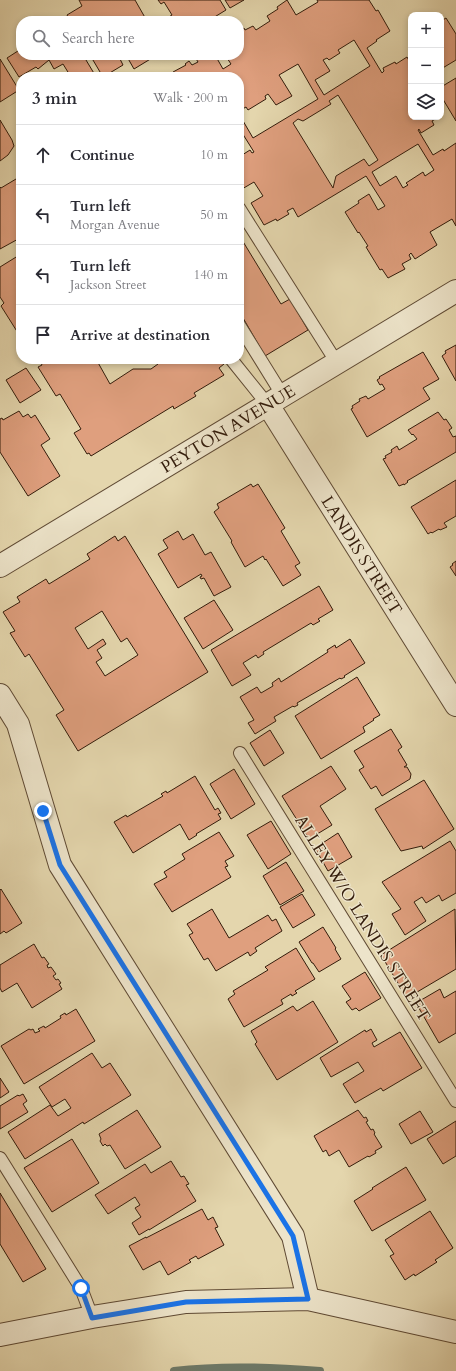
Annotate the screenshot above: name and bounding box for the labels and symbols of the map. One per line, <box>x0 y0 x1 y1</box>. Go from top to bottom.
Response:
street label: PEYTON AVENUE <box>156 380 300 479</box>
street label: LANDIS STREET <box>316 492 407 619</box>
route end <box>34 802 52 820</box>
street label: ALLEY W/O LANDIS STREET <box>289 811 436 1026</box>
route start <box>72 1279 90 1297</box>

